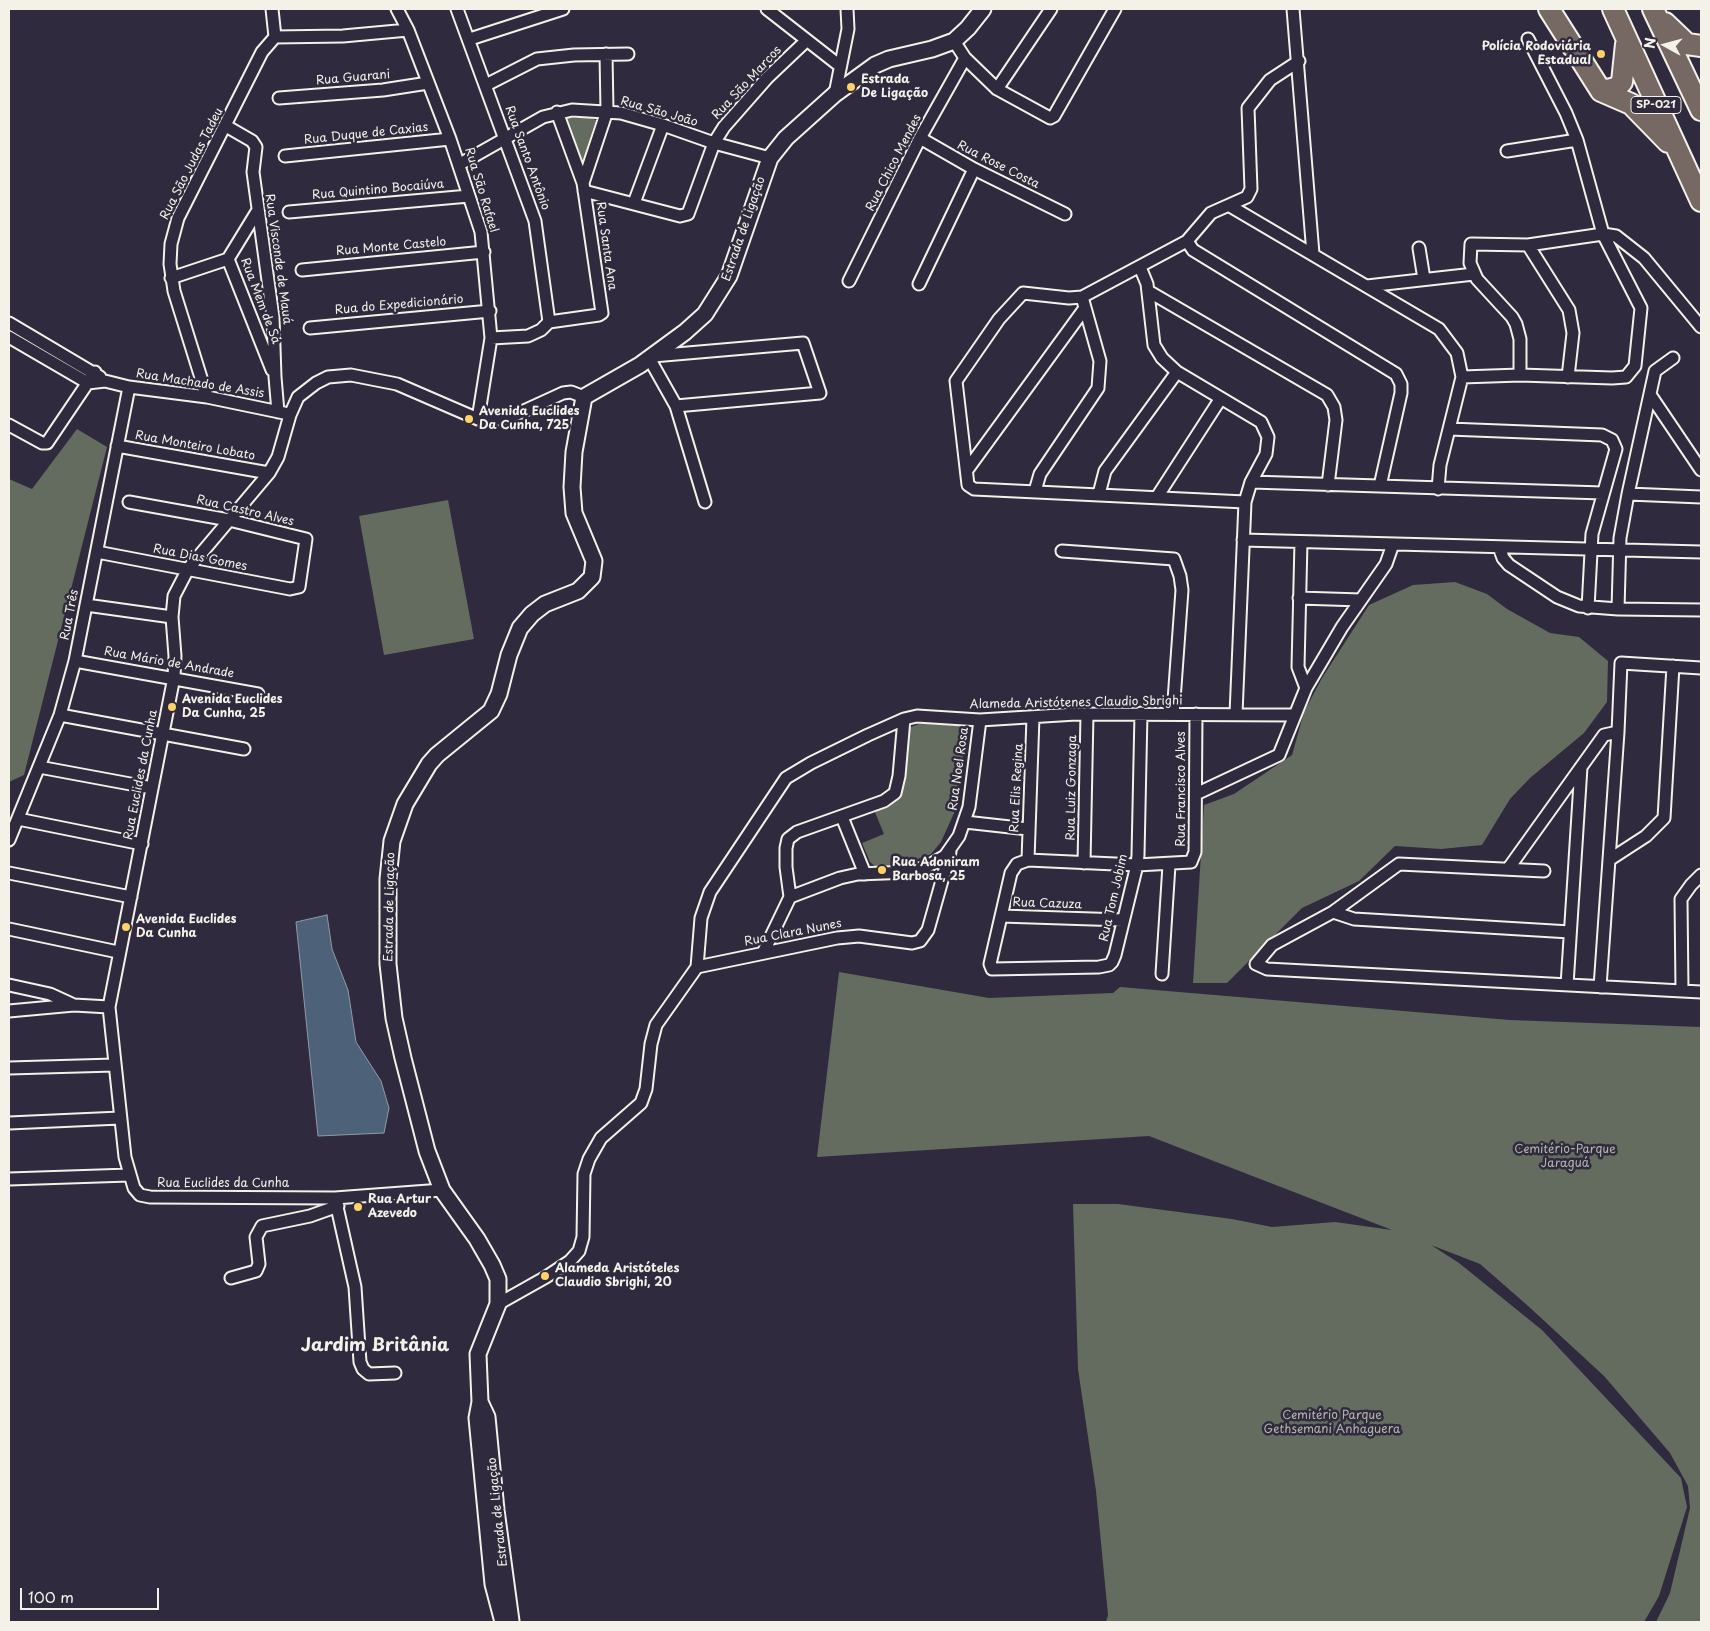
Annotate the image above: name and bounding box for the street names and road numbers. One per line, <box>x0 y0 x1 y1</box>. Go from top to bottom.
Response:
street label: Rua São Marcos <box>709 43 785 123</box>
street label: Rua Guarani <box>315 68 391 88</box>
street label: Rua São João <box>619 94 699 130</box>
road number: SP-021 <box>1631 96 1681 114</box>
street label: Rua Santo Antônio <box>501 104 553 212</box>
street label: Rua São Judas Tadeu <box>158 106 226 222</box>
street label: Rua Chico Mendes <box>863 112 925 214</box>
street label: Rua Duque de Caxias <box>303 120 429 148</box>
street label: Rua Rose Costa <box>954 138 1042 192</box>
street label: Rua São Rafael <box>461 146 501 234</box>
street label: Estrada de Ligação <box>719 175 769 283</box>
street label: Rua Quintino Bocaiúva <box>311 177 445 203</box>
street label: Rua Visconde de Mauá <box>262 193 294 325</box>
street label: Rua Santa Ana <box>593 201 619 291</box>
street label: Rua Monte Castelo <box>335 235 447 259</box>
street label: Rua Mem de Sá <box>237 256 283 346</box>
street label: Rua do Expedicionário <box>334 292 464 318</box>
street label: Rua Machado de Assis <box>135 367 265 401</box>
street label: Rua Monteiro Lobato <box>134 428 256 464</box>
street label: Rua Castro Alves <box>195 493 295 529</box>
street label: Rua Dias Gomes <box>152 542 248 574</box>
street label: Rua Três <box>58 589 82 641</box>
street label: Rua Mário de Andrade <box>103 644 235 682</box>
street label: Alameda Aristótenes Claudio Sbrighi <box>969 694 1183 712</box>
street label: Rua Euclides da Cunha <box>121 709 161 841</box>
street label: Rua Noel Rosa <box>946 727 972 811</box>
street label: Rua Francisco Alves <box>1175 731 1189 847</box>
street label: Rua Luiz Gonzaga <box>1064 735 1080 841</box>
street label: Rua Elis Regina <box>1007 743 1027 833</box>
street label: Estrada de Ligação <box>382 852 398 962</box>
street label: Rua Tom Jobim <box>1097 853 1131 943</box>
street label: Rua Cazuza <box>1012 896 1082 912</box>
street label: Rua Clara Nunes <box>743 916 843 950</box>
street label: Rua Euclides da Cunha <box>157 1177 289 1191</box>
street label: Estrada de Ligação <box>485 1457 511 1567</box>

